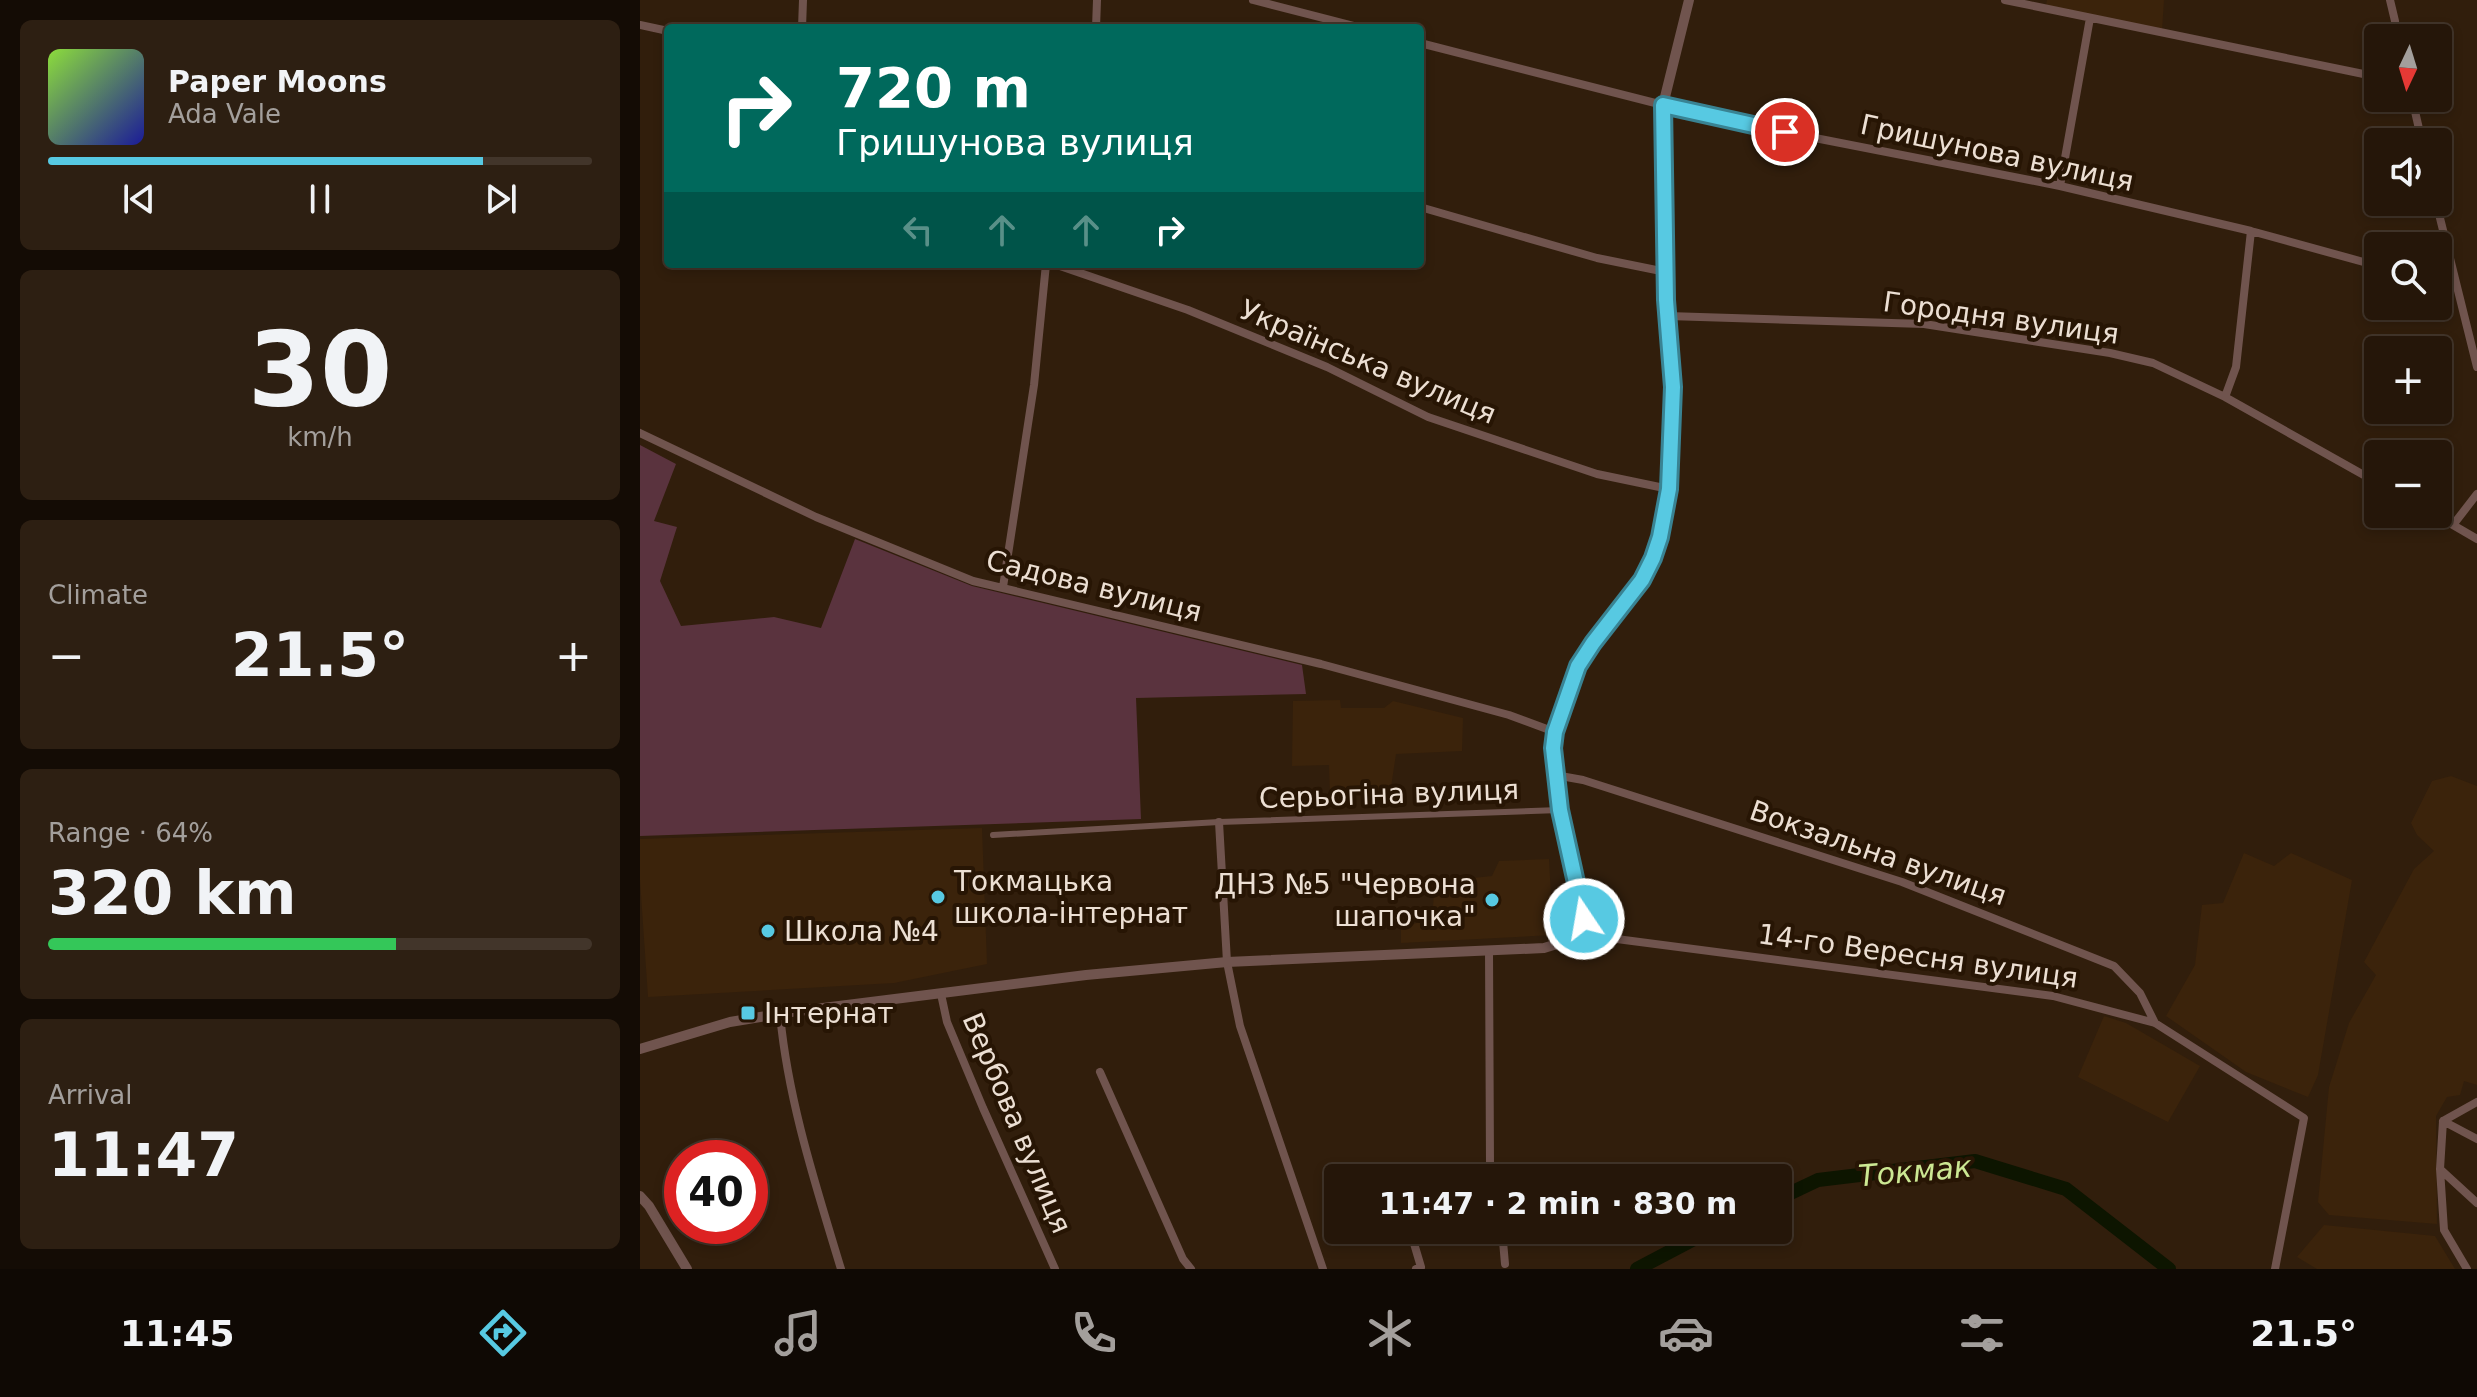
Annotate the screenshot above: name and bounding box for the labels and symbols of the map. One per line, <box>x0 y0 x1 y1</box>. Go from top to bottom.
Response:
north arrow <box>2364 24 2452 112</box>
pin <box>1751 98 1819 166</box>
street label: Гришунова вулиця <box>1857 108 2137 198</box>
street label: Городня вулиця <box>1881 285 2121 351</box>
street label: Українська вулиця <box>1235 293 1501 431</box>
street label: Садова вулиця <box>983 543 1205 629</box>
street label: Серьогіна вулиця <box>1258 773 1520 815</box>
street label: Вокзальна вулиця <box>1745 794 2011 912</box>
place label: Токмацька школа-інтернат <box>953 865 1188 930</box>
place label: ДНЗ №5 "Червона шапочка" <box>1214 868 1476 933</box>
position arrow <box>1542 877 1626 961</box>
marker: Токмацька школа-інтернат <box>929 888 947 906</box>
marker: ДНЗ №5 "Червона шапочка" <box>1483 891 1501 909</box>
place label: Школа №4 <box>784 915 939 948</box>
street label: 14-го Вересня вулиця <box>1756 917 2080 995</box>
marker: Школа №4 <box>759 922 777 940</box>
place label: Інтернат <box>764 997 894 1030</box>
marker: Інтернат <box>739 1004 757 1022</box>
street label: Вербова вулиця <box>956 1008 1078 1238</box>
speed limit sign: 40 <box>664 1140 768 1244</box>
water label: Токмак <box>1857 1149 1973 1193</box>

